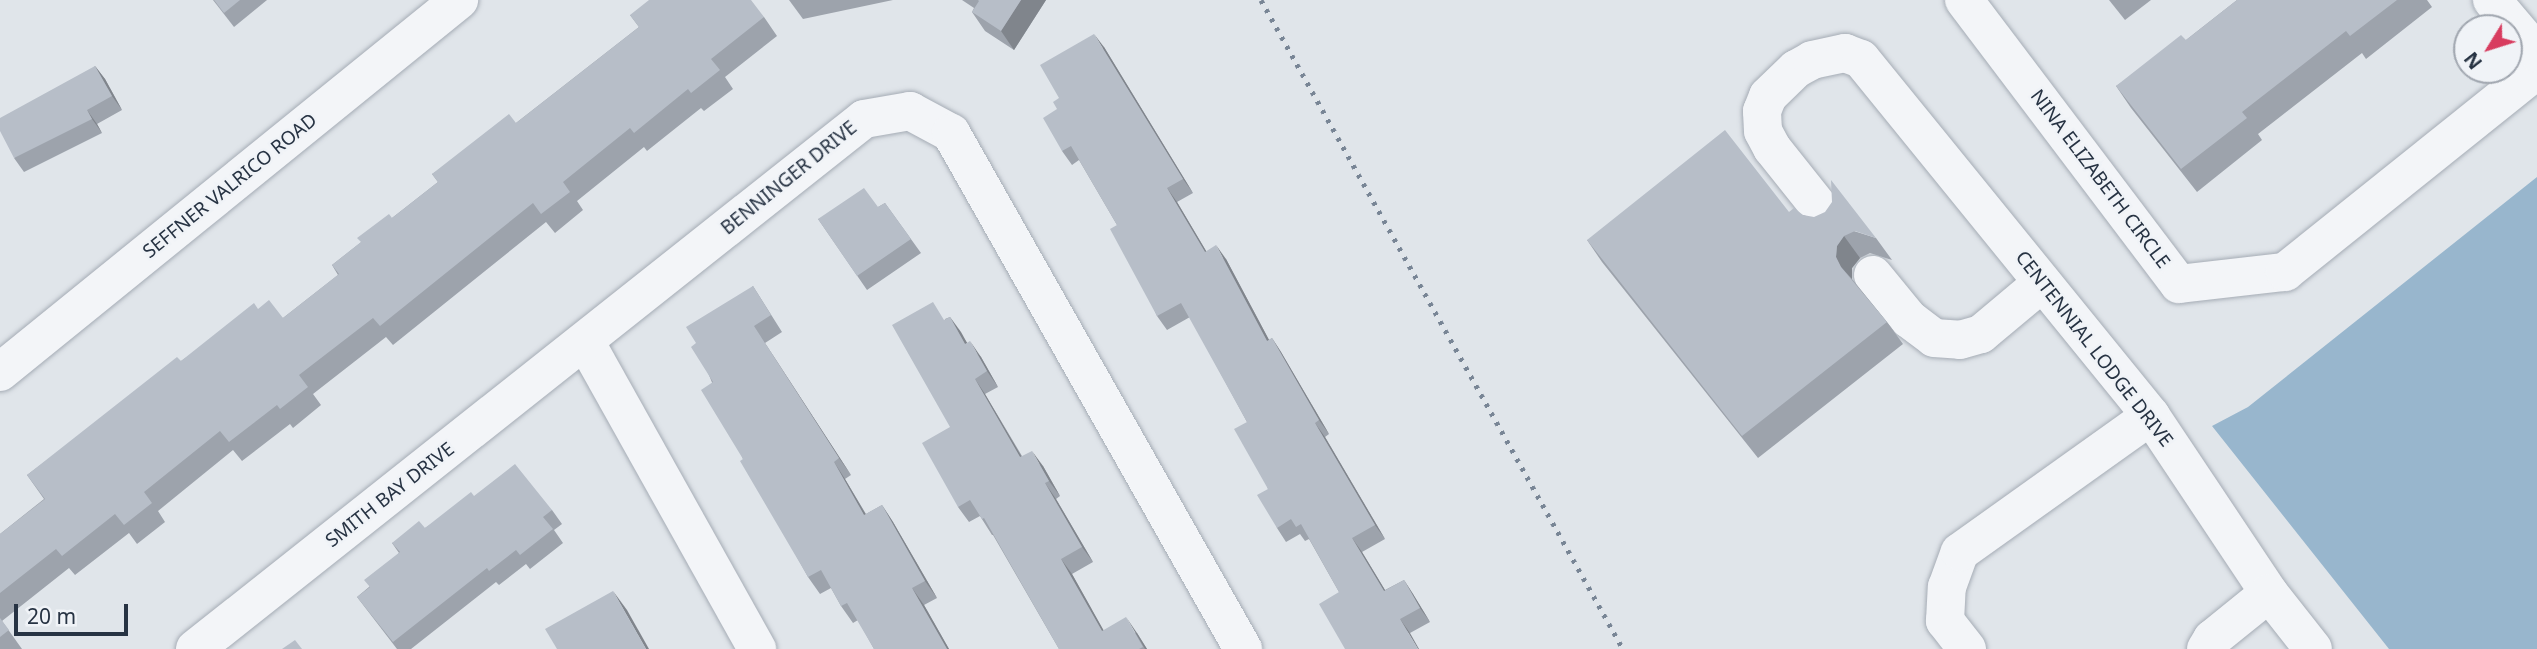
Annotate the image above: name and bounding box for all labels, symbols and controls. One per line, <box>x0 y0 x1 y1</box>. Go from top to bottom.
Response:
north arrow <box>2453 14 2523 84</box>
text: N <box>2458 47 2488 75</box>
street label: NINA ELIZABETH CIRCLE <box>2025 85 2175 273</box>
street label: SEFFNER VALRICO ROAD <box>138 109 322 263</box>
street label: BENNINGER DRIVE <box>717 116 861 240</box>
street label: CENTENNIAL LODGE DRIVE <box>2010 247 2178 451</box>
street label: SMITH BAY DRIVE <box>321 438 459 552</box>
scale bar <box>18 590 131 634</box>
text: 20 m <box>27 602 76 630</box>

